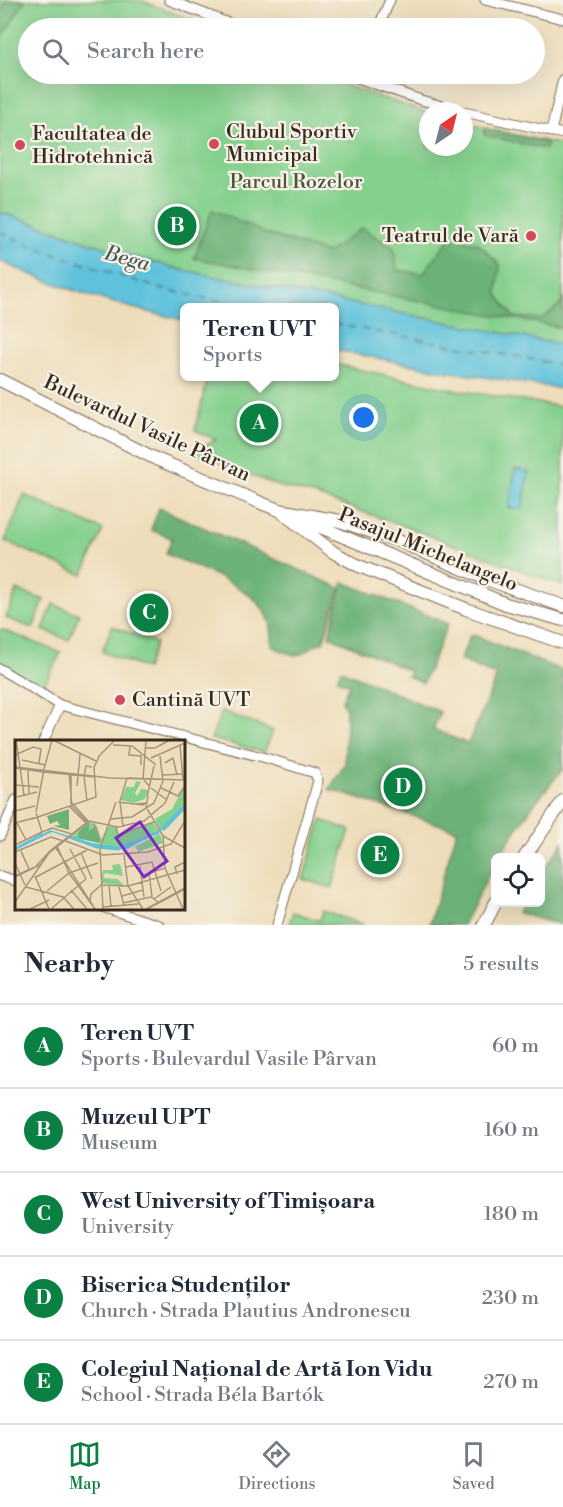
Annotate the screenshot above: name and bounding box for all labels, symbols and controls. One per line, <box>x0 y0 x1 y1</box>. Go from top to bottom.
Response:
search box <box>18 18 545 84</box>
icon: search <box>39 35 72 68</box>
text: Search here <box>87 38 204 65</box>
north arrow <box>419 102 473 156</box>
place label: Clubul Sportiv Municipal <box>226 120 358 168</box>
place label: Facultatea de Hidrotehnică <box>32 122 154 170</box>
marker: Clubul Sportiv Municipal <box>207 137 221 151</box>
marker: Facultatea de Hidrotehnică <box>13 138 27 152</box>
park label: Parcul Rozelor <box>229 170 363 195</box>
pin: B <box>158 204 196 248</box>
place label: Teatrul de Vară <box>382 224 520 249</box>
marker: Teatrul de Vară <box>524 229 538 243</box>
water label: Bega <box>101 240 153 278</box>
popup <box>180 303 339 381</box>
text: Teren UVT <box>203 316 316 343</box>
text: Sports <box>203 343 262 368</box>
street label: Bulevardul Vasile Pârvan <box>39 370 254 488</box>
pin: A <box>240 400 278 446</box>
your location <box>349 403 378 432</box>
street label: Pasajul Michelangelo <box>335 503 521 597</box>
pin: C <box>130 590 168 636</box>
place label: Cantină UVT <box>132 688 250 713</box>
marker: Cantină UVT <box>113 693 127 707</box>
inset map <box>15 740 184 910</box>
pin: D <box>384 764 422 810</box>
pin: E <box>360 832 400 878</box>
map controls <box>491 853 545 907</box>
button: locate <box>491 853 545 907</box>
text: Nearby <box>24 948 114 980</box>
text: 5 results <box>463 952 539 977</box>
text: Teren UVT <box>81 1020 194 1047</box>
text: A <box>36 1034 51 1059</box>
text: 60 m <box>492 1034 539 1059</box>
text: Sports · Bulevardul Vasile Pârvan <box>81 1047 377 1072</box>
text: Muzeul UPT <box>81 1104 210 1131</box>
text: B <box>36 1118 51 1143</box>
text: 160 m <box>484 1118 539 1143</box>
text: Museum <box>81 1131 158 1156</box>
text: West University of Timișoara <box>81 1188 375 1215</box>
text: C <box>36 1202 51 1227</box>
text: 180 m <box>484 1202 539 1227</box>
text: University <box>81 1215 174 1240</box>
text: Biserica Studenților <box>81 1272 291 1299</box>
text: D <box>36 1286 51 1311</box>
text: 230 m <box>482 1286 539 1311</box>
text: Church · Strada Plautius Andronescu <box>81 1299 411 1324</box>
text: Colegiul Național de Artă Ion Vidu <box>81 1356 432 1383</box>
text: E <box>37 1370 50 1395</box>
text: 270 m <box>483 1370 539 1395</box>
text: School · Strada Béla Bartók <box>81 1383 323 1408</box>
tab: Map <box>68 1438 101 1494</box>
tab: Directions <box>238 1438 316 1494</box>
tab: Saved <box>452 1438 495 1494</box>

